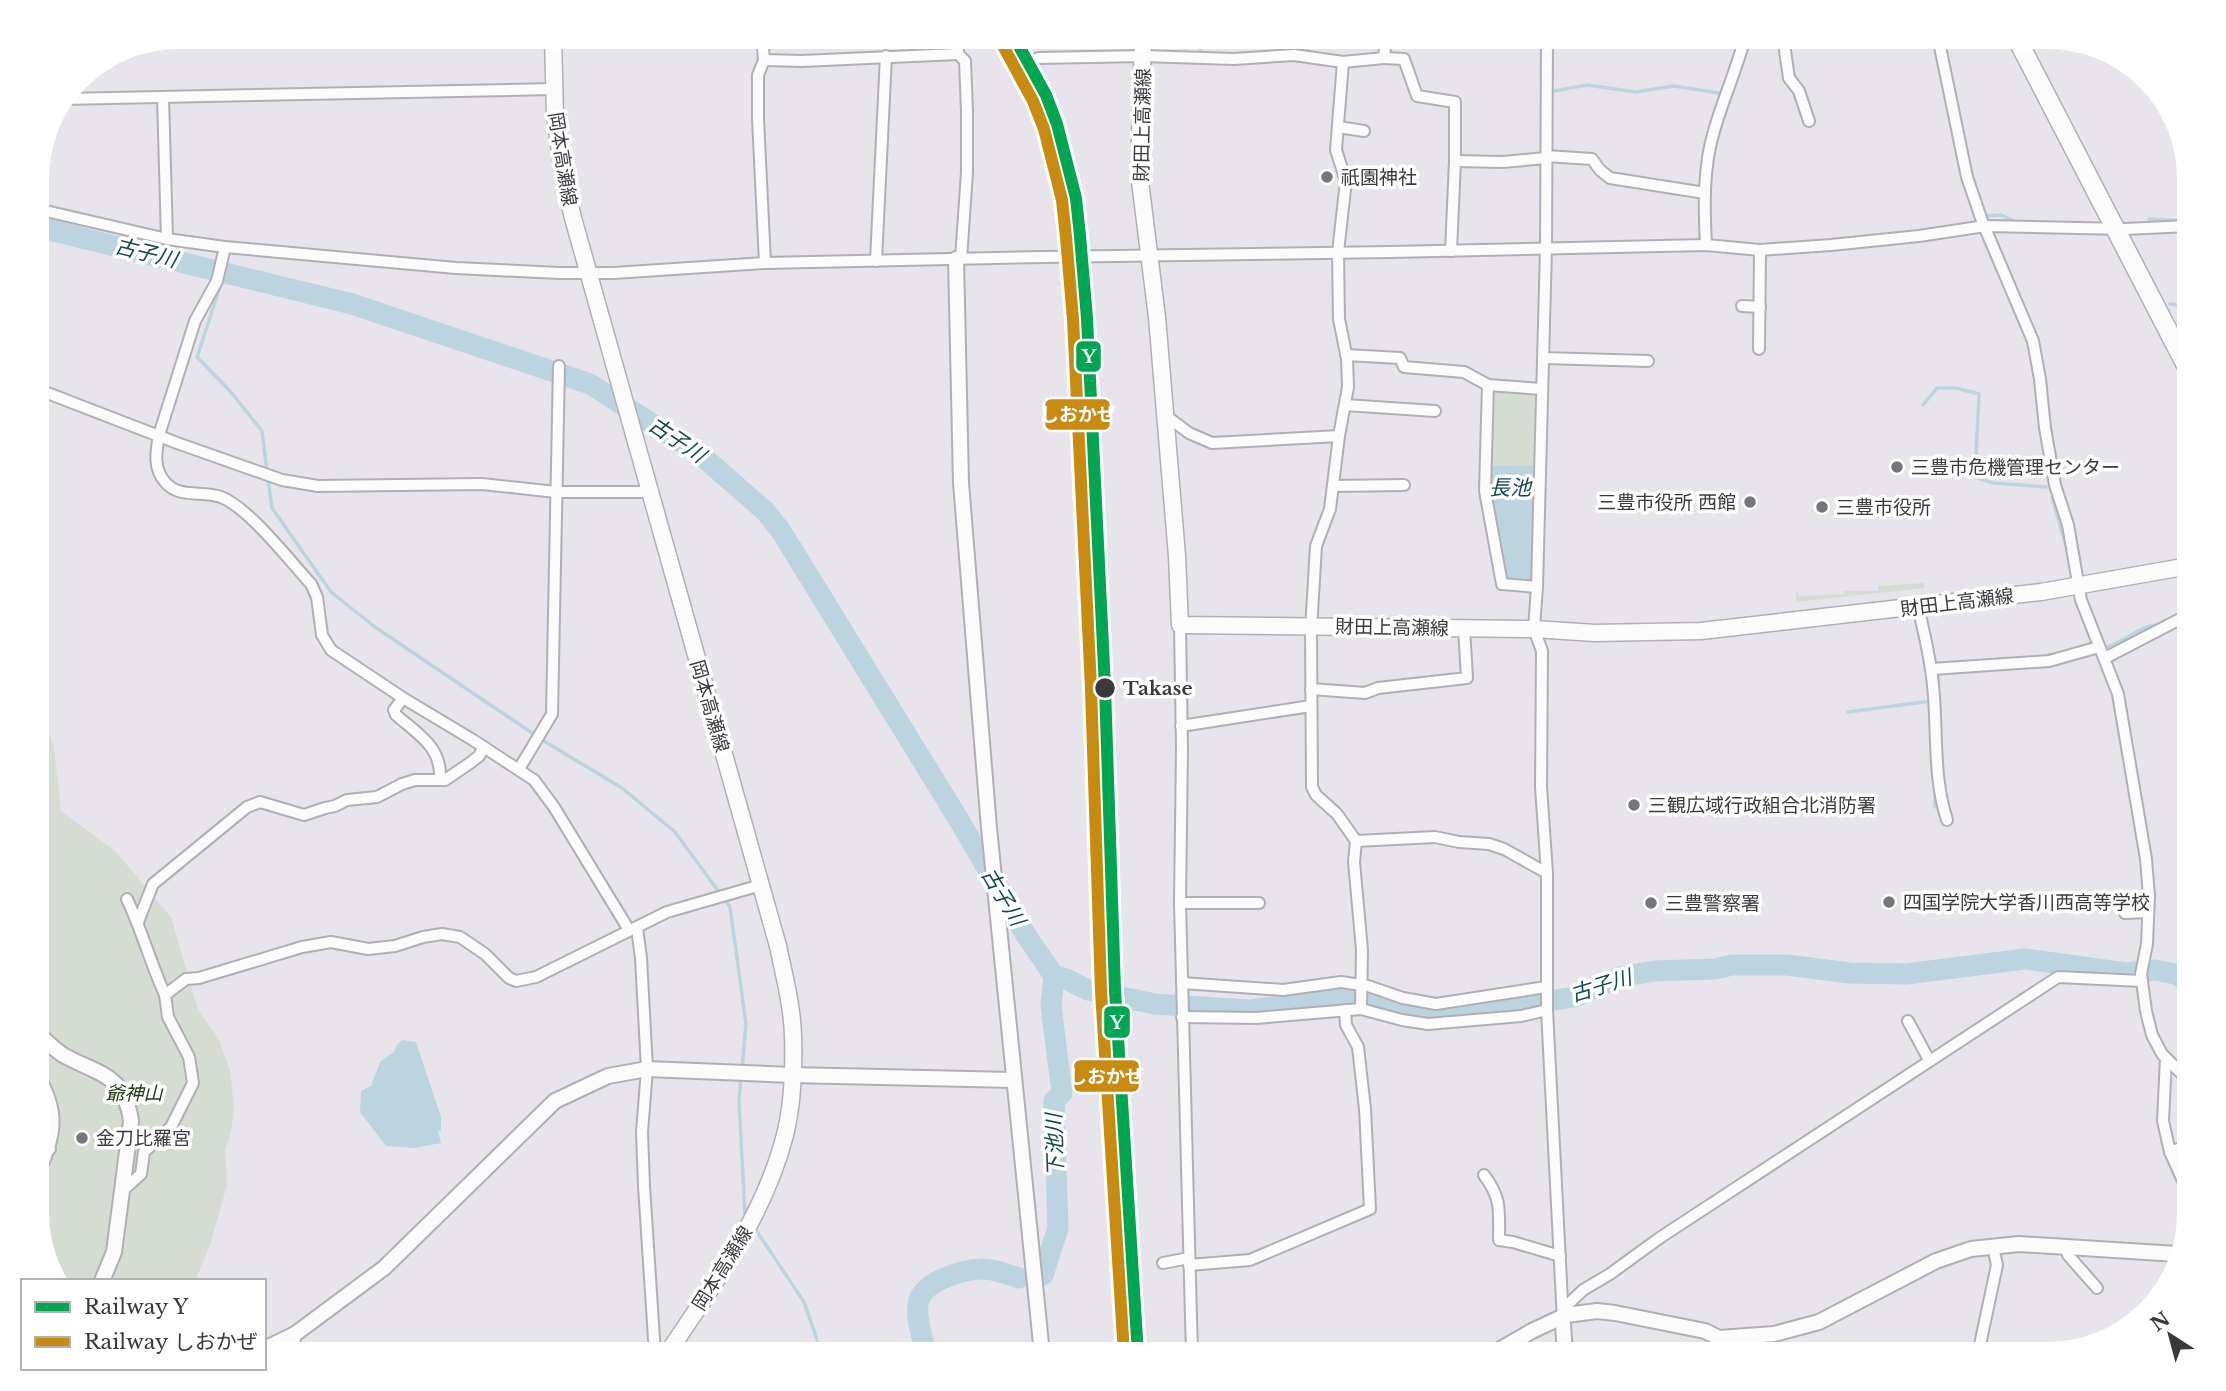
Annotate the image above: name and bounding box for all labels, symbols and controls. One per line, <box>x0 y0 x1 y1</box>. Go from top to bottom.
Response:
street label: 財田上高瀬線 <box>1130 68 1155 182</box>
street label: 岡本高瀬線 <box>544 110 581 208</box>
place label: 祇園神社 <box>1341 166 1417 189</box>
marker: 祇園神社 <box>1319 169 1335 185</box>
water label: 古子川 <box>112 233 182 274</box>
line badge: Y <box>1075 340 1102 373</box>
text: Y <box>1081 345 1097 368</box>
line badge: しおかぜ <box>1044 398 1111 431</box>
text: しおかぜ <box>1040 403 1116 426</box>
water label: 古子川 <box>644 412 712 470</box>
place label: 三豊市危機管理センター <box>1911 456 2120 479</box>
marker: 三豊市危機管理センター <box>1889 459 1905 475</box>
water label: 長池 <box>1489 475 1533 501</box>
place label: 三豊市役所 西館 <box>1598 491 1736 514</box>
marker: 三豊市役所 西館 <box>1742 494 1758 510</box>
place label: 三豊市役所 <box>1836 496 1931 519</box>
marker: 三豊市役所 <box>1814 499 1830 515</box>
street label: 財田上高瀬線 <box>1899 584 2015 621</box>
street label: 財田上高瀬線 <box>1335 615 1449 640</box>
street label: 岡本高瀬線 <box>685 657 734 755</box>
marker: Takase <box>1093 676 1117 700</box>
place label: Takase <box>1123 677 1193 700</box>
place label: 三観広域行政組合北消防署 <box>1648 794 1876 817</box>
marker: 三観広域行政組合北消防署 <box>1626 797 1642 813</box>
water label: 古子川 <box>976 863 1031 932</box>
place label: 四国学院大学香川西高等学校 <box>1903 891 2150 914</box>
place label: 三豊警察署 <box>1665 892 1760 915</box>
marker: 四国学院大学香川西高等学校 <box>1881 894 1897 910</box>
marker: 三豊警察署 <box>1643 895 1659 911</box>
water label: 古子川 <box>1567 964 1637 1008</box>
line badge: Y <box>1103 1005 1131 1039</box>
text: Y <box>1109 1011 1125 1034</box>
line badge: しおかぜ <box>1073 1059 1140 1093</box>
text: しおかぜ <box>1068 1065 1144 1088</box>
park label: 爺神山 <box>105 1082 163 1105</box>
water label: 下池川 <box>1041 1111 1069 1177</box>
place label: 金刀比羅宮 <box>96 1127 191 1150</box>
marker: 金刀比羅宮 <box>74 1130 90 1146</box>
street label: 岡本高瀬線 <box>687 1222 757 1315</box>
legend <box>21 1279 266 1370</box>
text: Railway Y <box>84 1294 189 1320</box>
north arrow <box>2135 1300 2205 1370</box>
text: N <box>2146 1307 2174 1336</box>
text: Railway しおかぜ <box>84 1329 258 1355</box>

